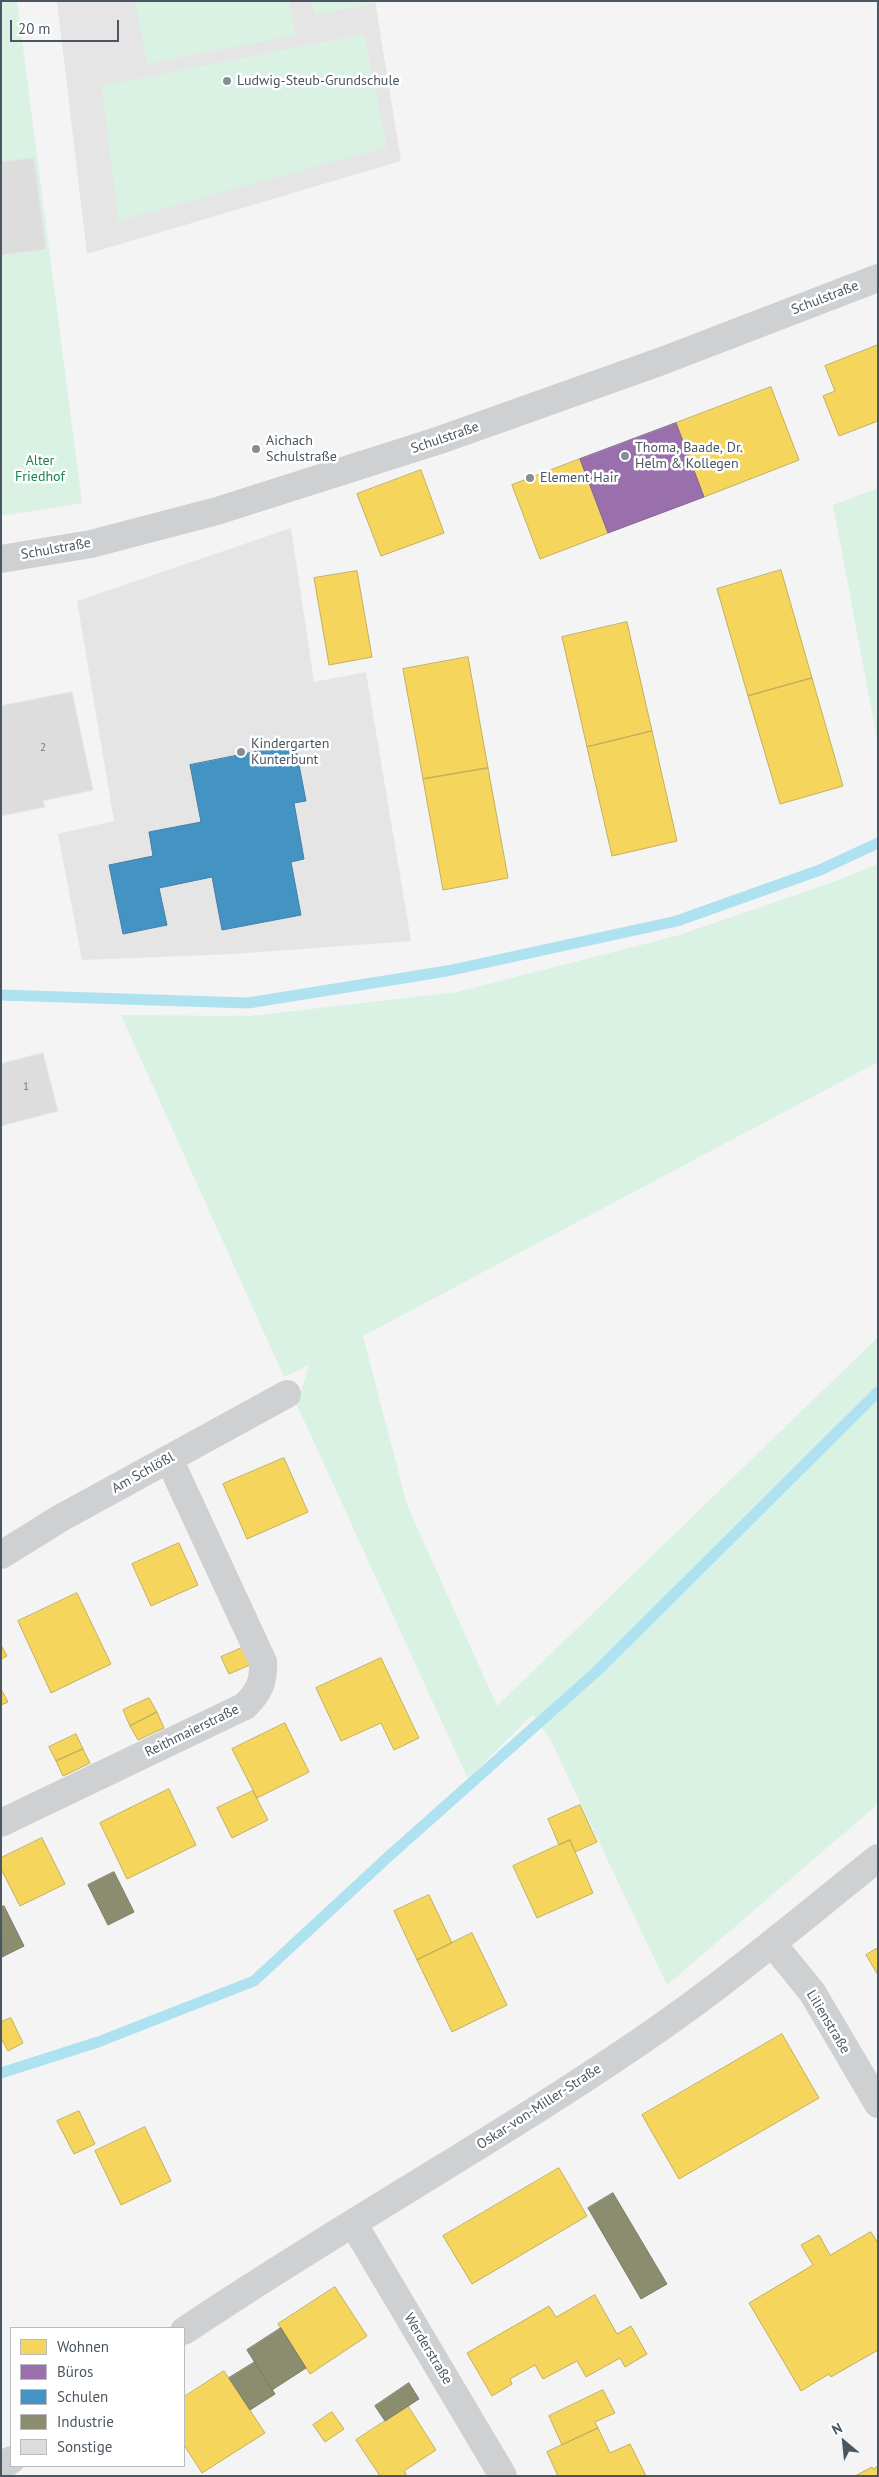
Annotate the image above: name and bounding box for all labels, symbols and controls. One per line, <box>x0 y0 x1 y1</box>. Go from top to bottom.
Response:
scale bar <box>12 10 121 42</box>
text: 20 m <box>18 19 51 38</box>
place label: Ludwig-Steub-Grundschule <box>237 73 400 89</box>
marker: Ludwig-Steub-Grundschule <box>221 75 233 87</box>
street label: Schulstraße <box>789 277 861 319</box>
street label: Schulstraße <box>409 419 481 457</box>
place label: Aichach Schulstraße <box>266 433 337 466</box>
place label: Thoma, Baade, Dr. Helm & Kollegen <box>635 440 743 472</box>
marker: Aichach Schulstraße <box>250 443 262 455</box>
marker: Thoma, Baade, Dr. Helm & Kollegen <box>619 450 631 462</box>
park label: Alter Friedhof <box>15 453 65 486</box>
place label: Element Hair <box>540 470 618 486</box>
marker: Element Hair <box>524 472 536 484</box>
street label: Schulstraße <box>20 535 92 563</box>
place label: Kindergarten Kunterbunt <box>251 736 329 769</box>
house number: 2 <box>40 741 46 755</box>
marker: Kindergarten Kunterbunt <box>235 746 247 758</box>
house number: 1 <box>23 1080 29 1094</box>
street label: Am Schlößl <box>109 1449 177 1497</box>
street label: Reithmaierstraße <box>142 1701 242 1761</box>
street label: Lilienstraße <box>802 1987 854 2057</box>
street label: Oskar-von-Miller-Straße <box>474 2060 604 2154</box>
street label: Werderstraße <box>400 2310 456 2388</box>
legend <box>10 2327 185 2467</box>
text: Wohnen <box>57 2337 109 2356</box>
text: Büros <box>57 2362 93 2381</box>
text: Schulen <box>57 2387 108 2406</box>
text: Industrie <box>57 2412 114 2431</box>
north arrow <box>819 2417 869 2467</box>
text: N <box>829 2419 845 2439</box>
text: Sonstige <box>57 2437 112 2456</box>

